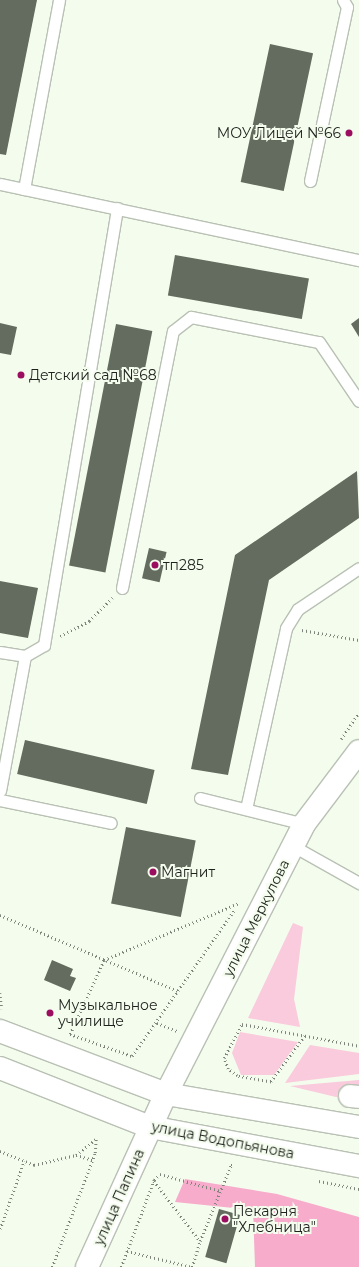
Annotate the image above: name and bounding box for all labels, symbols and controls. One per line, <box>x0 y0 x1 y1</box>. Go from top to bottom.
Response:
place label: МОУ Лицей №66 <box>217 125 341 141</box>
marker: МОУ Лицей №66 <box>344 128 354 138</box>
place label: Детский сад №68 <box>29 367 157 383</box>
marker: Детский сад №68 <box>16 370 26 380</box>
place label: тп285 <box>163 557 204 573</box>
marker: тп285 <box>150 560 160 570</box>
street label: улица Меркулова <box>219 857 293 979</box>
place label: Магнит <box>161 864 215 880</box>
marker: Магнит <box>148 867 158 877</box>
place label: Музыкальное училище <box>58 997 158 1030</box>
marker: Музыкальное училище <box>45 1008 55 1018</box>
street label: улица Водопьянова <box>150 1118 296 1162</box>
street label: улица Папина <box>90 1146 148 1248</box>
place label: Пекарня "Хлебница" <box>233 1203 316 1236</box>
marker: Пекарня "Хлебница" <box>220 1214 230 1224</box>

